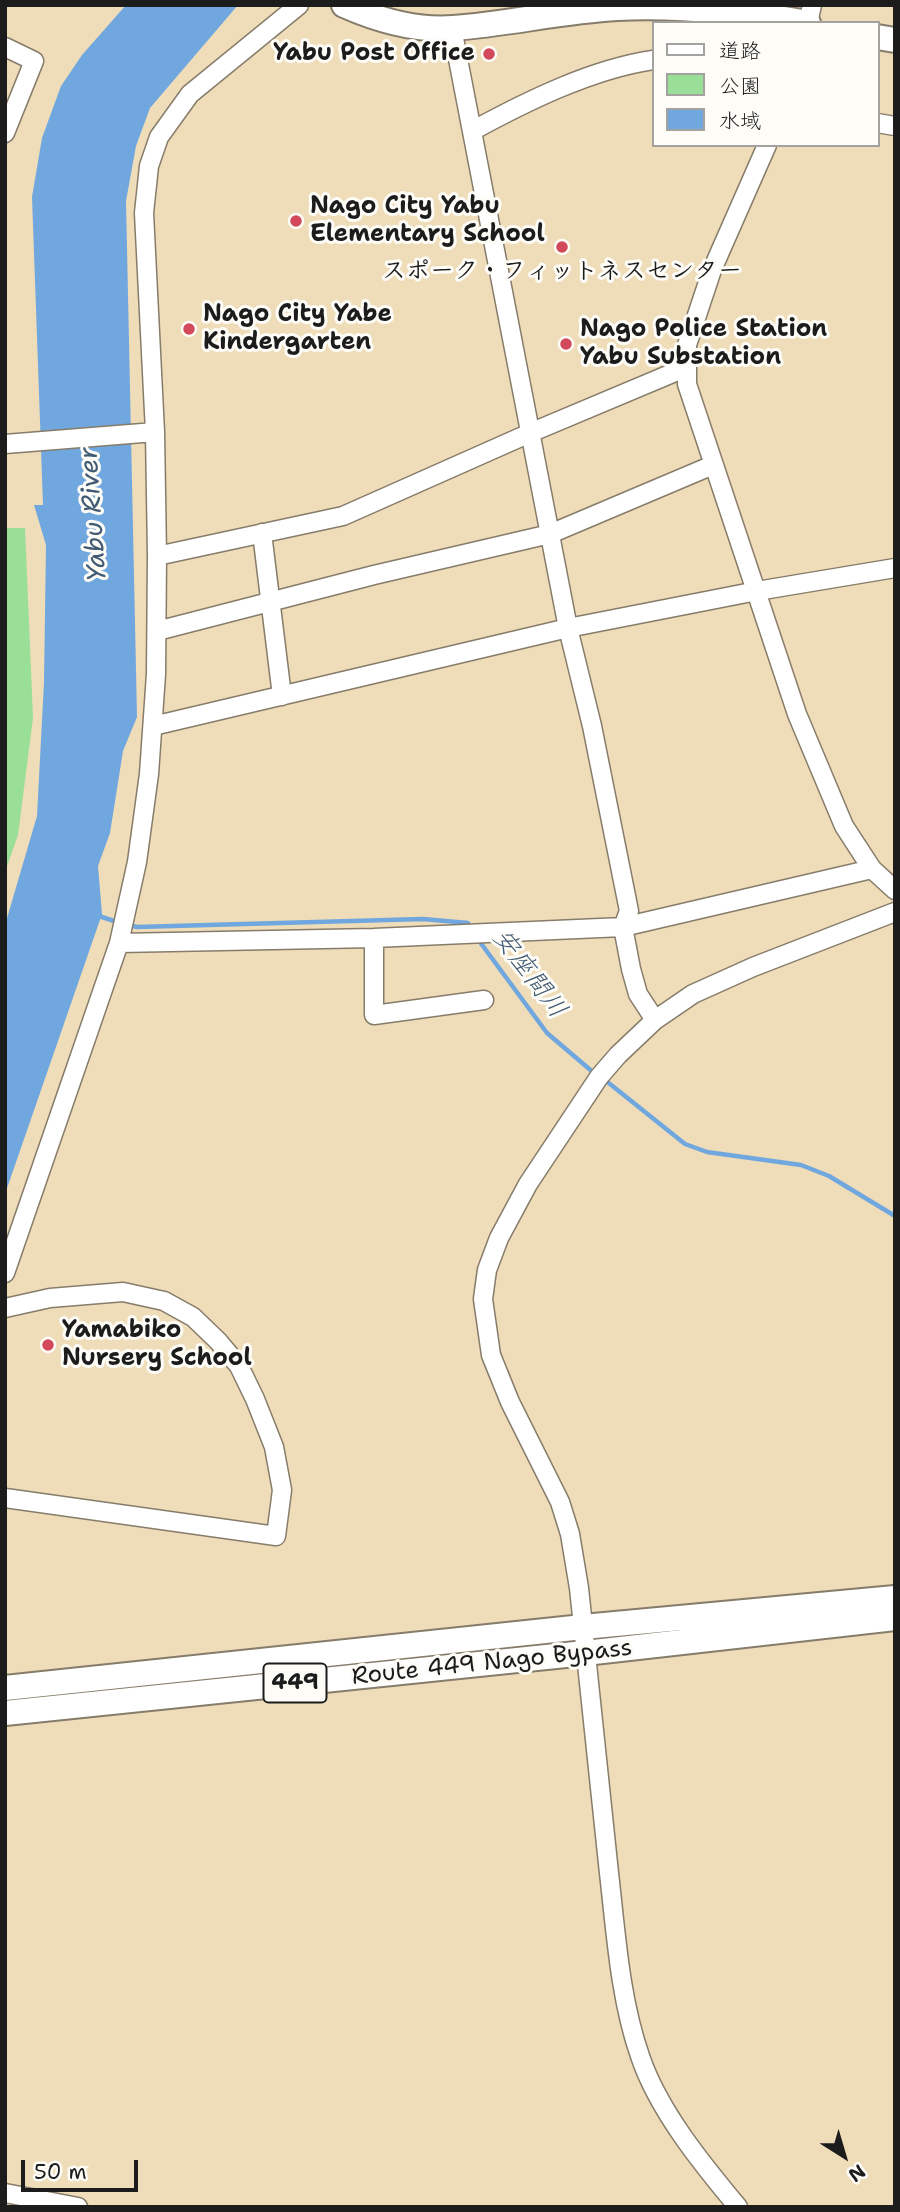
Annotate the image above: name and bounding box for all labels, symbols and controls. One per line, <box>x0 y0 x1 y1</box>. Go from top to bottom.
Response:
legend <box>652 21 879 147</box>
text: 道路 <box>719 37 761 65</box>
place label: Yabu Post Office <box>273 40 475 68</box>
marker: Yabu Post Office <box>481 46 497 62</box>
text: 公園 <box>719 72 761 100</box>
text: 水域 <box>719 107 761 135</box>
place label: Nago City Yabu Elementary School <box>310 193 545 249</box>
marker: Nago City Yabu Elementary School <box>288 213 304 229</box>
marker: スポーク・フィットネスセンター <box>554 239 570 255</box>
place label: スポーク・フィットネスセンター <box>382 258 742 286</box>
place label: Nago City Yabe Kindergarten <box>203 301 392 357</box>
place label: Nago Police Station Yabu Substation <box>580 316 827 372</box>
marker: Nago City Yabe Kindergarten <box>181 321 197 337</box>
marker: Nago Police Station Yabu Substation <box>558 336 574 352</box>
water label: Yabu River <box>74 446 114 582</box>
water label: 安座間川 <box>485 923 573 1025</box>
place label: Yamabiko Nursery School <box>62 1317 252 1373</box>
marker: Yamabiko Nursery School <box>40 1337 56 1353</box>
street label: Route 449 Nago Bypass <box>350 1634 634 1692</box>
road number: 449 <box>264 1664 326 1702</box>
north arrow <box>809 2121 879 2191</box>
scale bar <box>24 2146 142 2190</box>
text: 50 m <box>34 2158 87 2186</box>
text: N <box>843 2159 870 2188</box>

